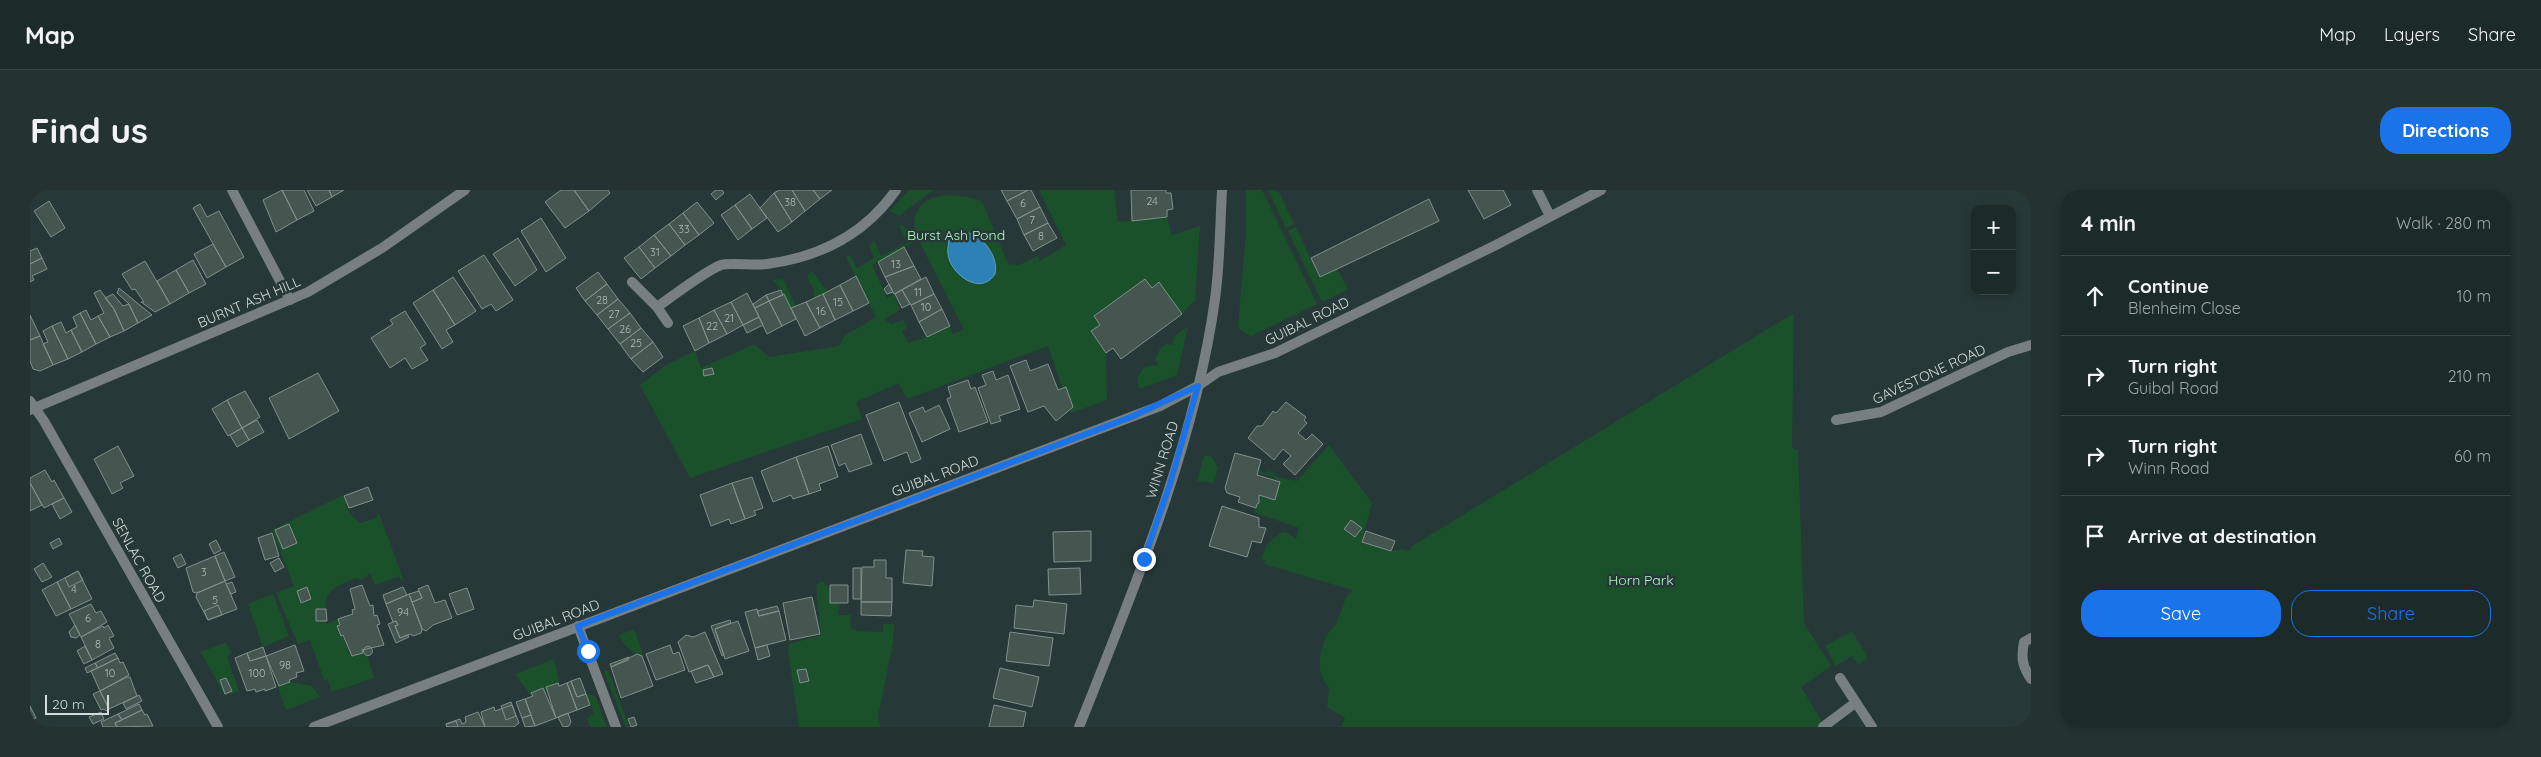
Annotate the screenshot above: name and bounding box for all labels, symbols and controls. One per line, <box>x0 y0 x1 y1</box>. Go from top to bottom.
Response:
text: Map <box>25 20 75 50</box>
text: Map <box>2319 23 2356 46</box>
text: Layers <box>2384 23 2440 46</box>
text: Share <box>2468 23 2516 46</box>
button: Directions <box>2380 107 2511 154</box>
text: Find us <box>30 108 148 152</box>
house number: 24 <box>1146 194 1158 208</box>
house number: 38 <box>784 195 796 209</box>
house number: 6 <box>1020 196 1026 210</box>
map controls <box>1971 205 2016 295</box>
button: + <box>1971 205 2016 250</box>
text: 4 min <box>2081 210 2136 236</box>
house number: 7 <box>1029 213 1035 227</box>
text: Walk · 280 m <box>2396 213 2491 233</box>
house number: 33 <box>678 222 690 236</box>
park label: Burst Ash Pond <box>907 226 1005 244</box>
house number: 8 <box>1038 229 1044 243</box>
house number: 31 <box>650 245 660 259</box>
button: − <box>1971 250 2016 295</box>
house number: 13 <box>891 257 901 271</box>
street label: BURNT ASH HILL <box>195 272 304 332</box>
text: Continue <box>2128 274 2209 298</box>
icon: ahead <box>2081 282 2109 310</box>
house number: 11 <box>914 285 922 299</box>
text: 10 m <box>2457 286 2491 306</box>
house number: 28 <box>596 293 608 307</box>
street label: GUIBAL ROAD <box>1262 293 1352 349</box>
house number: 15 <box>833 295 843 309</box>
text: Blenheim Close <box>2128 298 2241 318</box>
house number: 10 <box>921 300 931 314</box>
house number: 16 <box>816 304 826 318</box>
house number: 27 <box>608 307 620 321</box>
house number: 21 <box>724 311 734 325</box>
house number: 22 <box>706 319 718 333</box>
house number: 26 <box>619 322 631 336</box>
house number: 25 <box>630 336 642 350</box>
street label: GAVESTONE ROAD <box>1870 340 1988 408</box>
text: Turn right <box>2128 354 2217 378</box>
icon: right <box>2081 362 2109 390</box>
text: 210 m <box>2448 366 2491 386</box>
text: Guibal Road <box>2128 378 2219 398</box>
street label: WINN ROAD <box>1142 419 1182 501</box>
text: Turn right <box>2128 434 2217 458</box>
icon: right <box>2081 442 2109 470</box>
text: 60 m <box>2454 446 2491 466</box>
street label: GUIBAL ROAD <box>889 451 981 501</box>
text: Winn Road <box>2128 458 2209 478</box>
street label: SENLAC ROAD <box>108 514 170 606</box>
icon: arrive <box>2081 522 2109 550</box>
text: Arrive at destination <box>2128 524 2317 548</box>
route end <box>1133 548 1156 571</box>
house number: 3 <box>201 565 207 579</box>
park label: Horn Park <box>1608 571 1674 589</box>
house number: 4 <box>71 582 77 596</box>
button: Save <box>2081 590 2281 637</box>
button: Share <box>2291 590 2491 637</box>
house number: 5 <box>212 593 218 607</box>
street label: GUIBAL ROAD <box>510 595 602 645</box>
house number: 94 <box>397 605 409 619</box>
house number: 6 <box>85 611 91 625</box>
house number: 8 <box>95 637 101 651</box>
route start <box>577 640 600 663</box>
house number: 98 <box>279 658 291 672</box>
house number: 10 <box>105 666 115 680</box>
house number: 100 <box>248 666 266 680</box>
scale bar <box>45 692 109 715</box>
text: 20 m <box>52 695 85 713</box>

